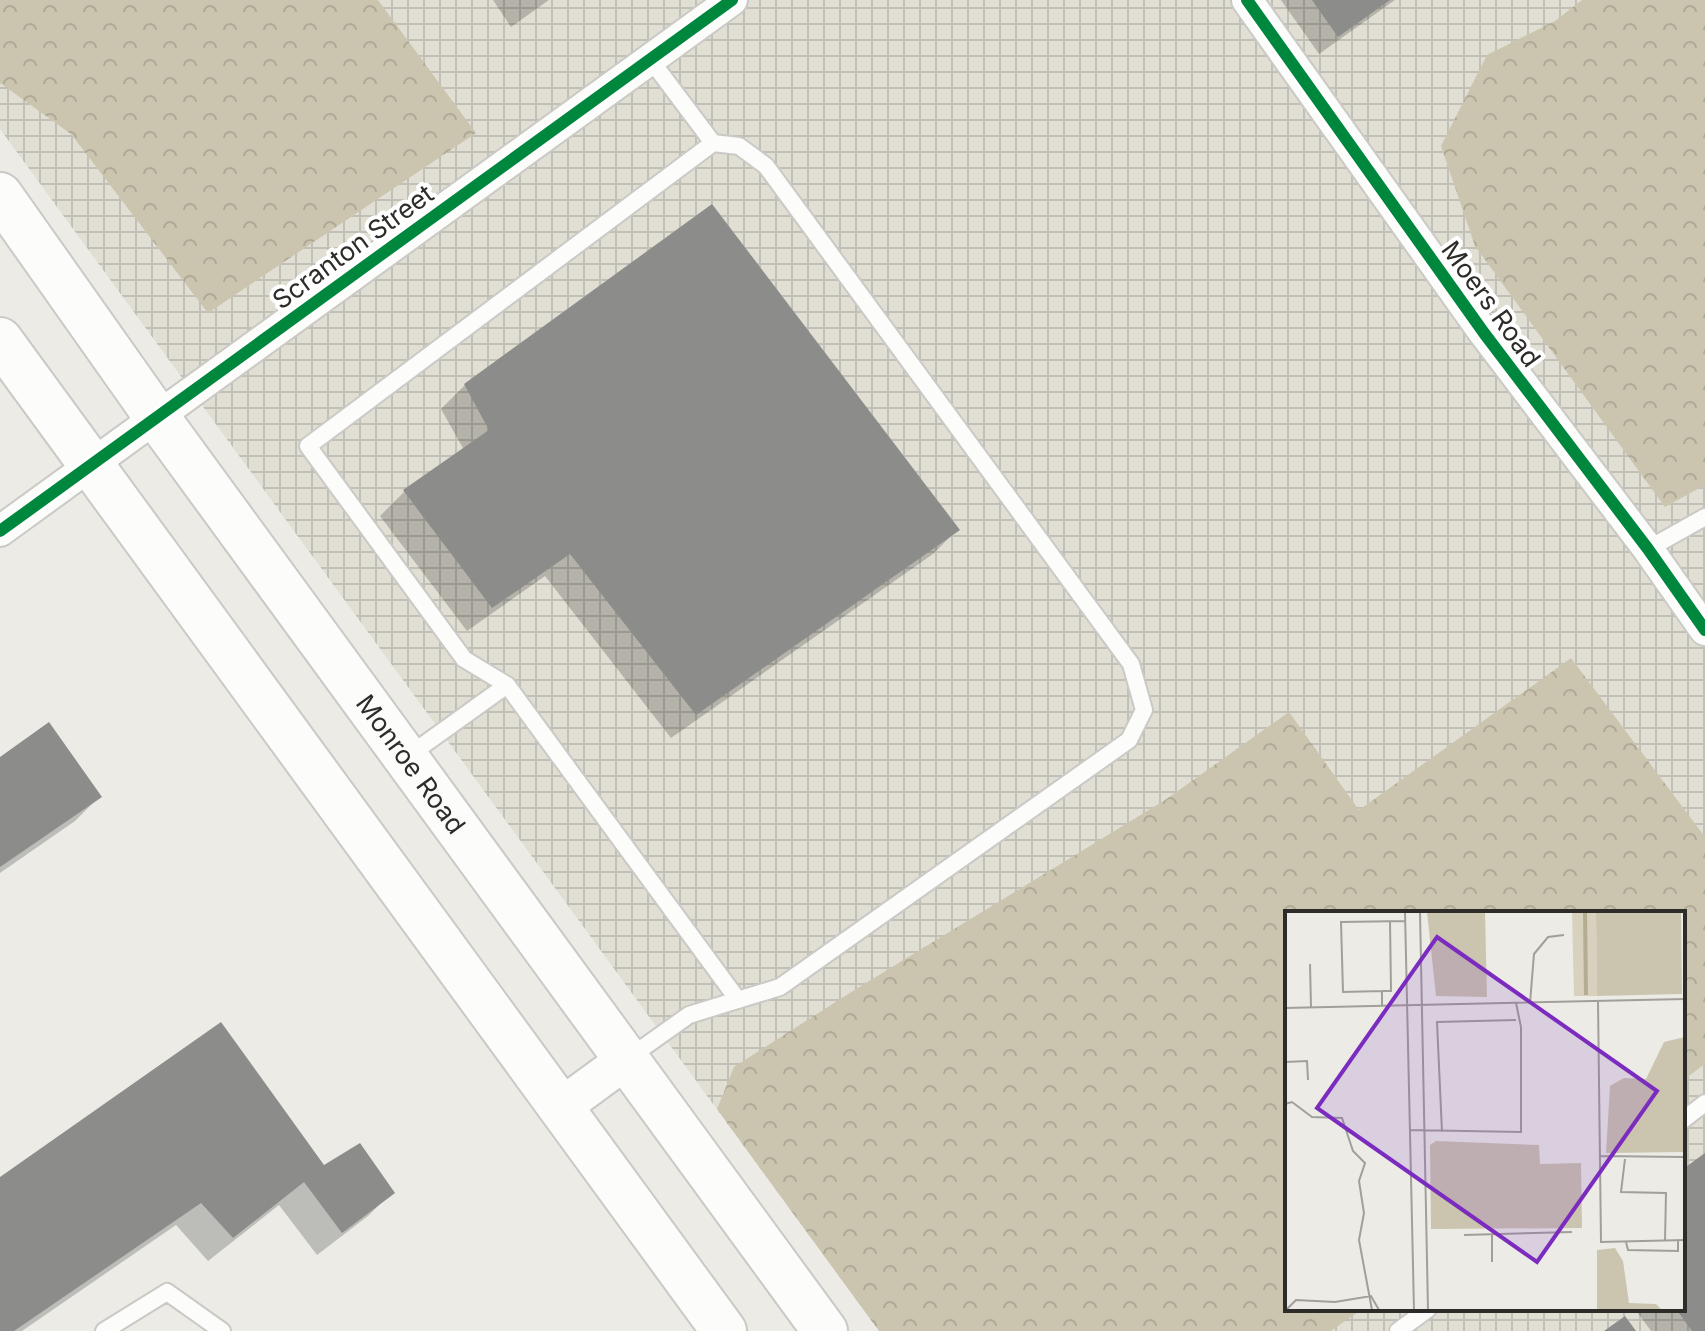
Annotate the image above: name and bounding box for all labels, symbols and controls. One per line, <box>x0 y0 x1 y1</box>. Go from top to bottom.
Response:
street label: Scranton Street <box>266 178 439 315</box>
street label: Moers Road <box>1435 235 1547 373</box>
street label: Monroe Road <box>350 688 472 840</box>
inset map <box>1285 911 1685 1311</box>

